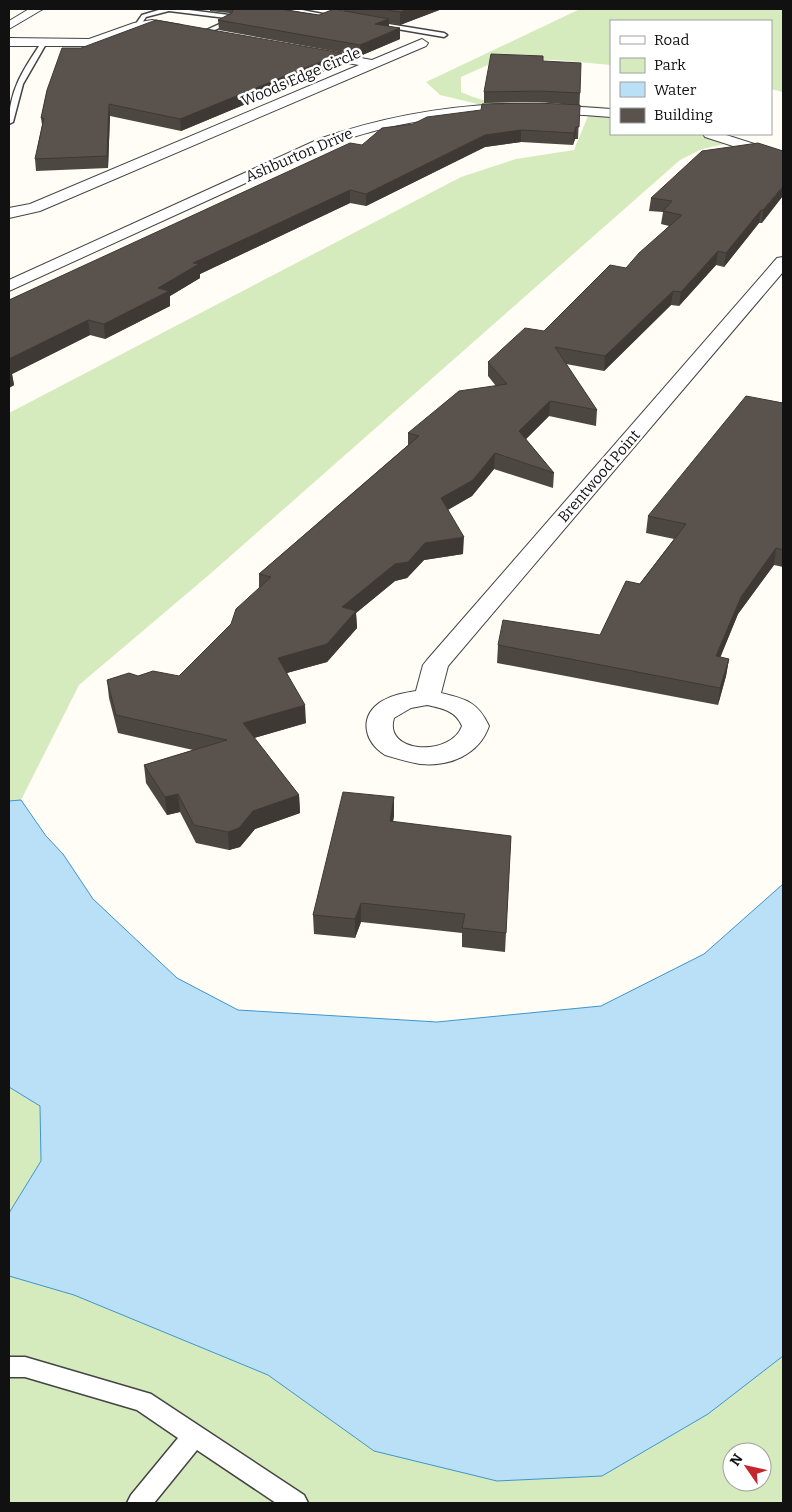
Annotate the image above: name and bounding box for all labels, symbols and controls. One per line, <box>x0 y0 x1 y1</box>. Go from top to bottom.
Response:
legend <box>610 20 772 135</box>
text: Road <box>654 31 689 49</box>
street label: Woods Edge Circle <box>239 44 363 110</box>
text: Park <box>654 56 686 74</box>
text: Water <box>654 81 697 99</box>
text: Building <box>654 106 713 124</box>
street label: Ashburton Drive <box>243 124 355 186</box>
street label: Brentwood Point <box>554 426 644 526</box>
north arrow <box>722 1442 772 1492</box>
text: N <box>727 1451 747 1469</box>

